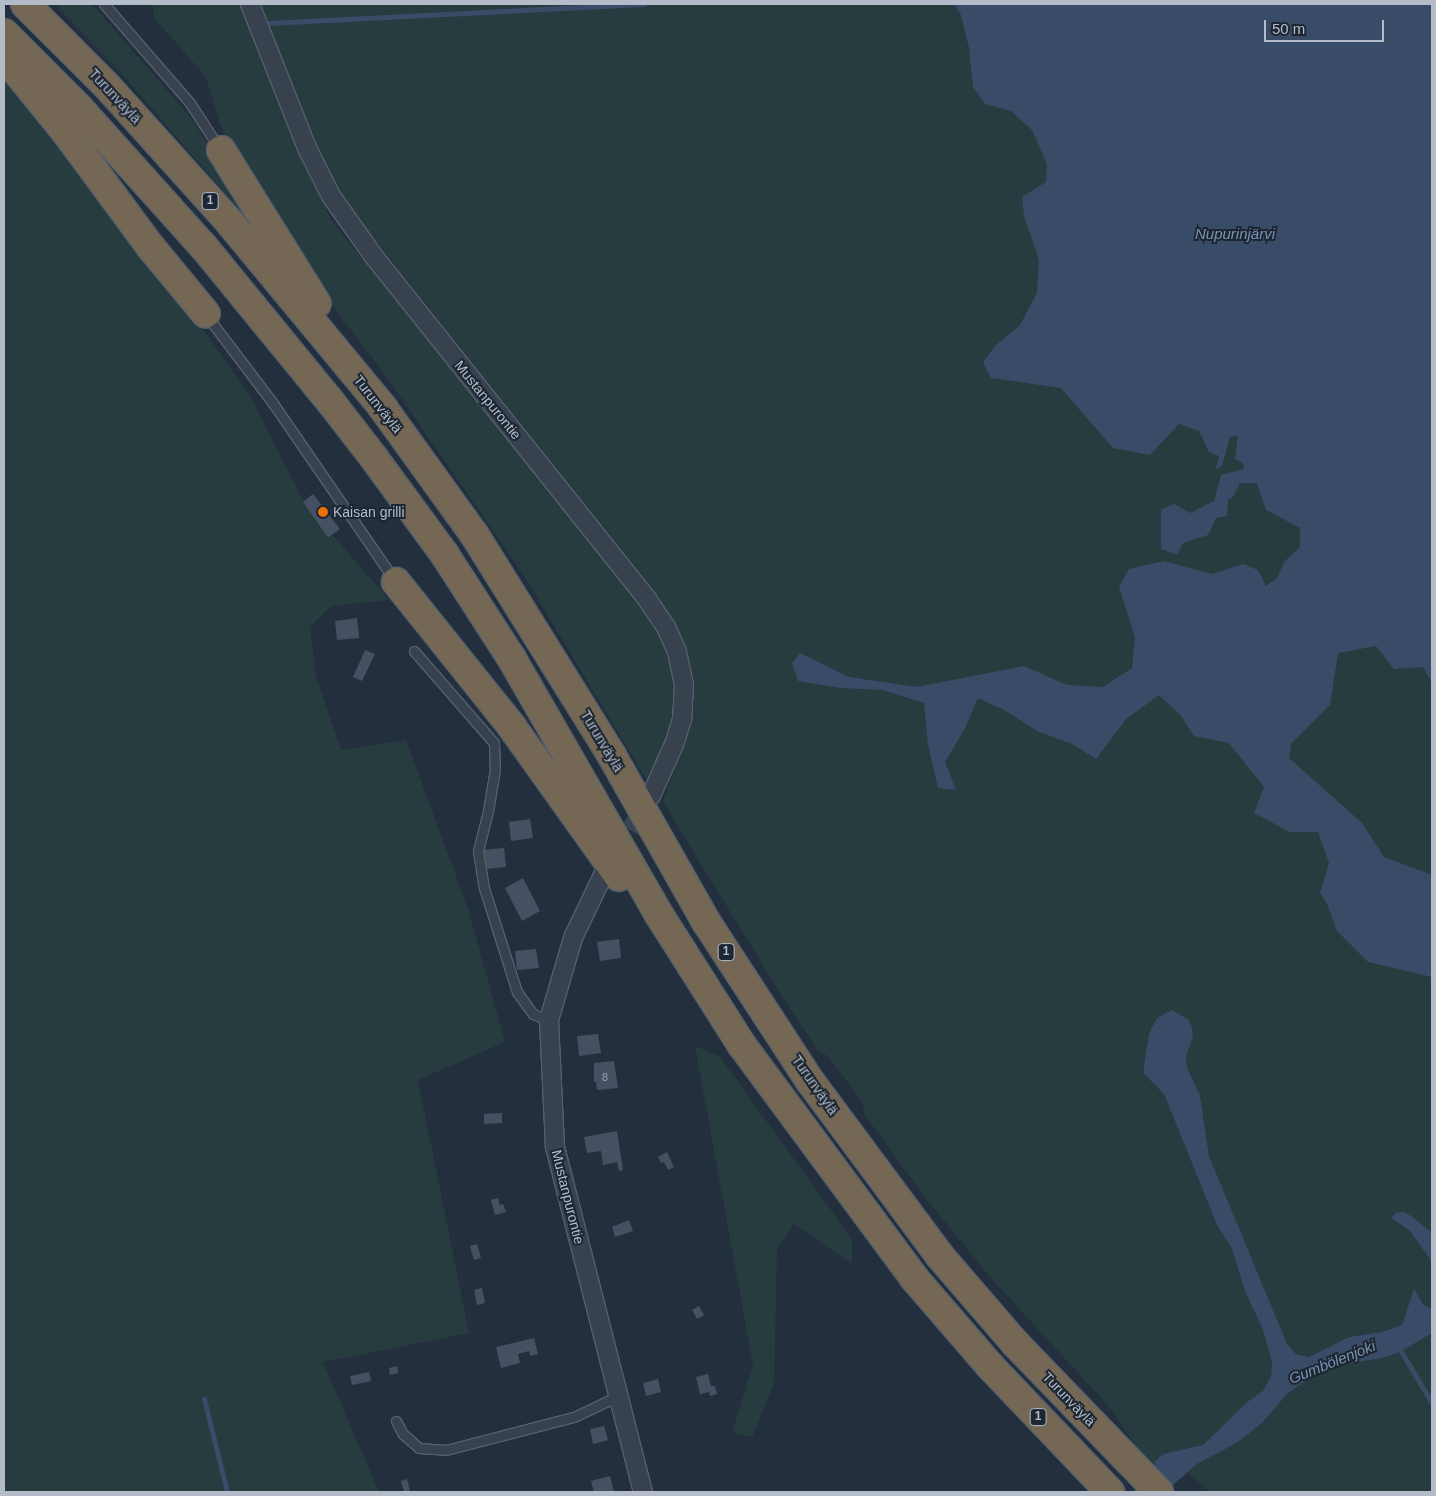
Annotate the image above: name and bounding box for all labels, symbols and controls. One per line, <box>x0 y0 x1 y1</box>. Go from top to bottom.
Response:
scale bar <box>1266 10 1386 42</box>
text: 50 m <box>1272 20 1305 37</box>
street label: Turunväylä <box>85 65 145 127</box>
road number: 1 <box>201 192 219 210</box>
water label: Nupurinjärvi <box>1195 225 1275 243</box>
street label: Mustanpurontie <box>451 357 525 443</box>
street label: Turunväylä <box>350 372 406 436</box>
place label: Kaisan grilli <box>333 504 405 520</box>
marker: Kaisan grilli <box>317 506 329 518</box>
street label: Turunväylä <box>577 707 627 775</box>
road number: 1 <box>717 942 735 962</box>
street label: Turunväylä <box>788 1052 842 1118</box>
house number: 8 <box>602 1070 608 1084</box>
street label: Mustanpurontie <box>548 1148 588 1246</box>
water label: Gumbölenjoki <box>1286 1336 1378 1388</box>
street label: Turunväylä <box>1039 1368 1099 1430</box>
road number: 1 <box>1029 1408 1047 1426</box>

